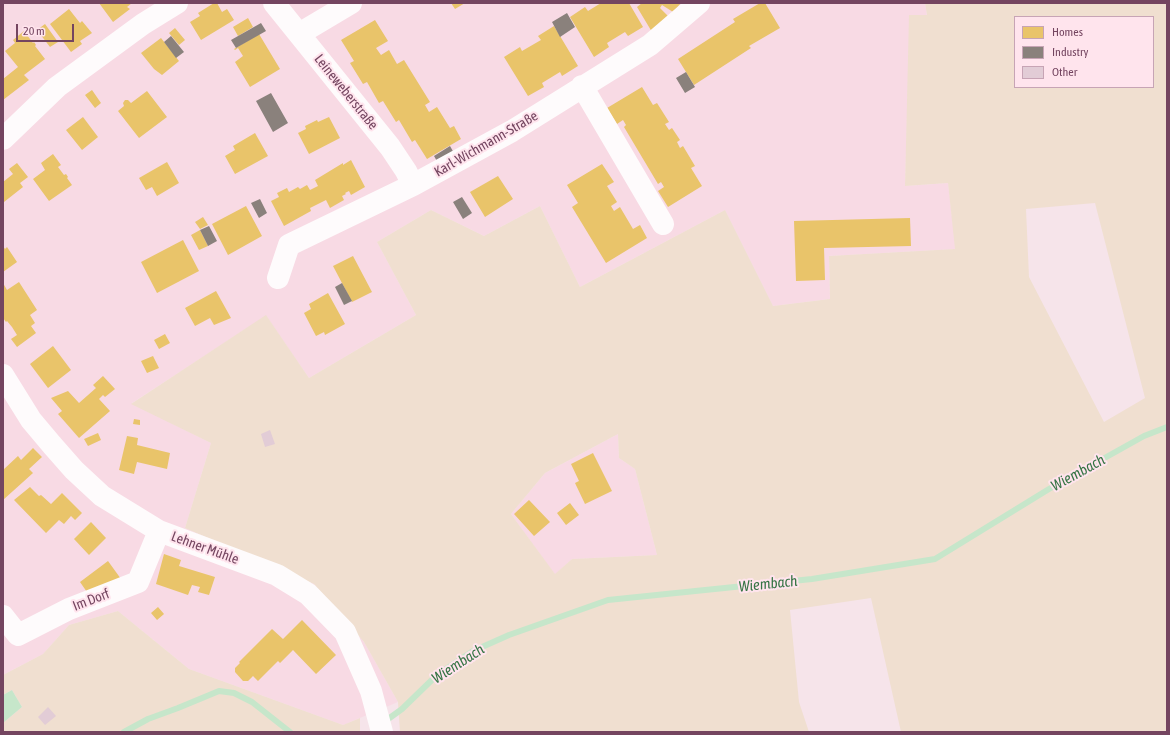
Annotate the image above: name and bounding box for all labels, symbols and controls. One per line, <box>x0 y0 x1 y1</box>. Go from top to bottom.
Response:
scale bar <box>18 16 76 42</box>
legend <box>1014 16 1154 88</box>
text: 20 m <box>23 24 45 38</box>
text: Homes <box>1052 25 1083 39</box>
text: Industry <box>1052 45 1089 59</box>
street label: Leineweberstraße <box>311 51 381 133</box>
text: Other <box>1052 65 1077 79</box>
street label: Karl-Wichmann-Straße <box>431 108 541 180</box>
water label: Wiembach <box>1048 451 1108 495</box>
street label: Lehner Mühle <box>169 528 241 568</box>
water label: Wiembach <box>738 572 798 596</box>
street label: Im Dorf <box>70 585 112 615</box>
water label: Wiembach <box>428 640 488 688</box>

